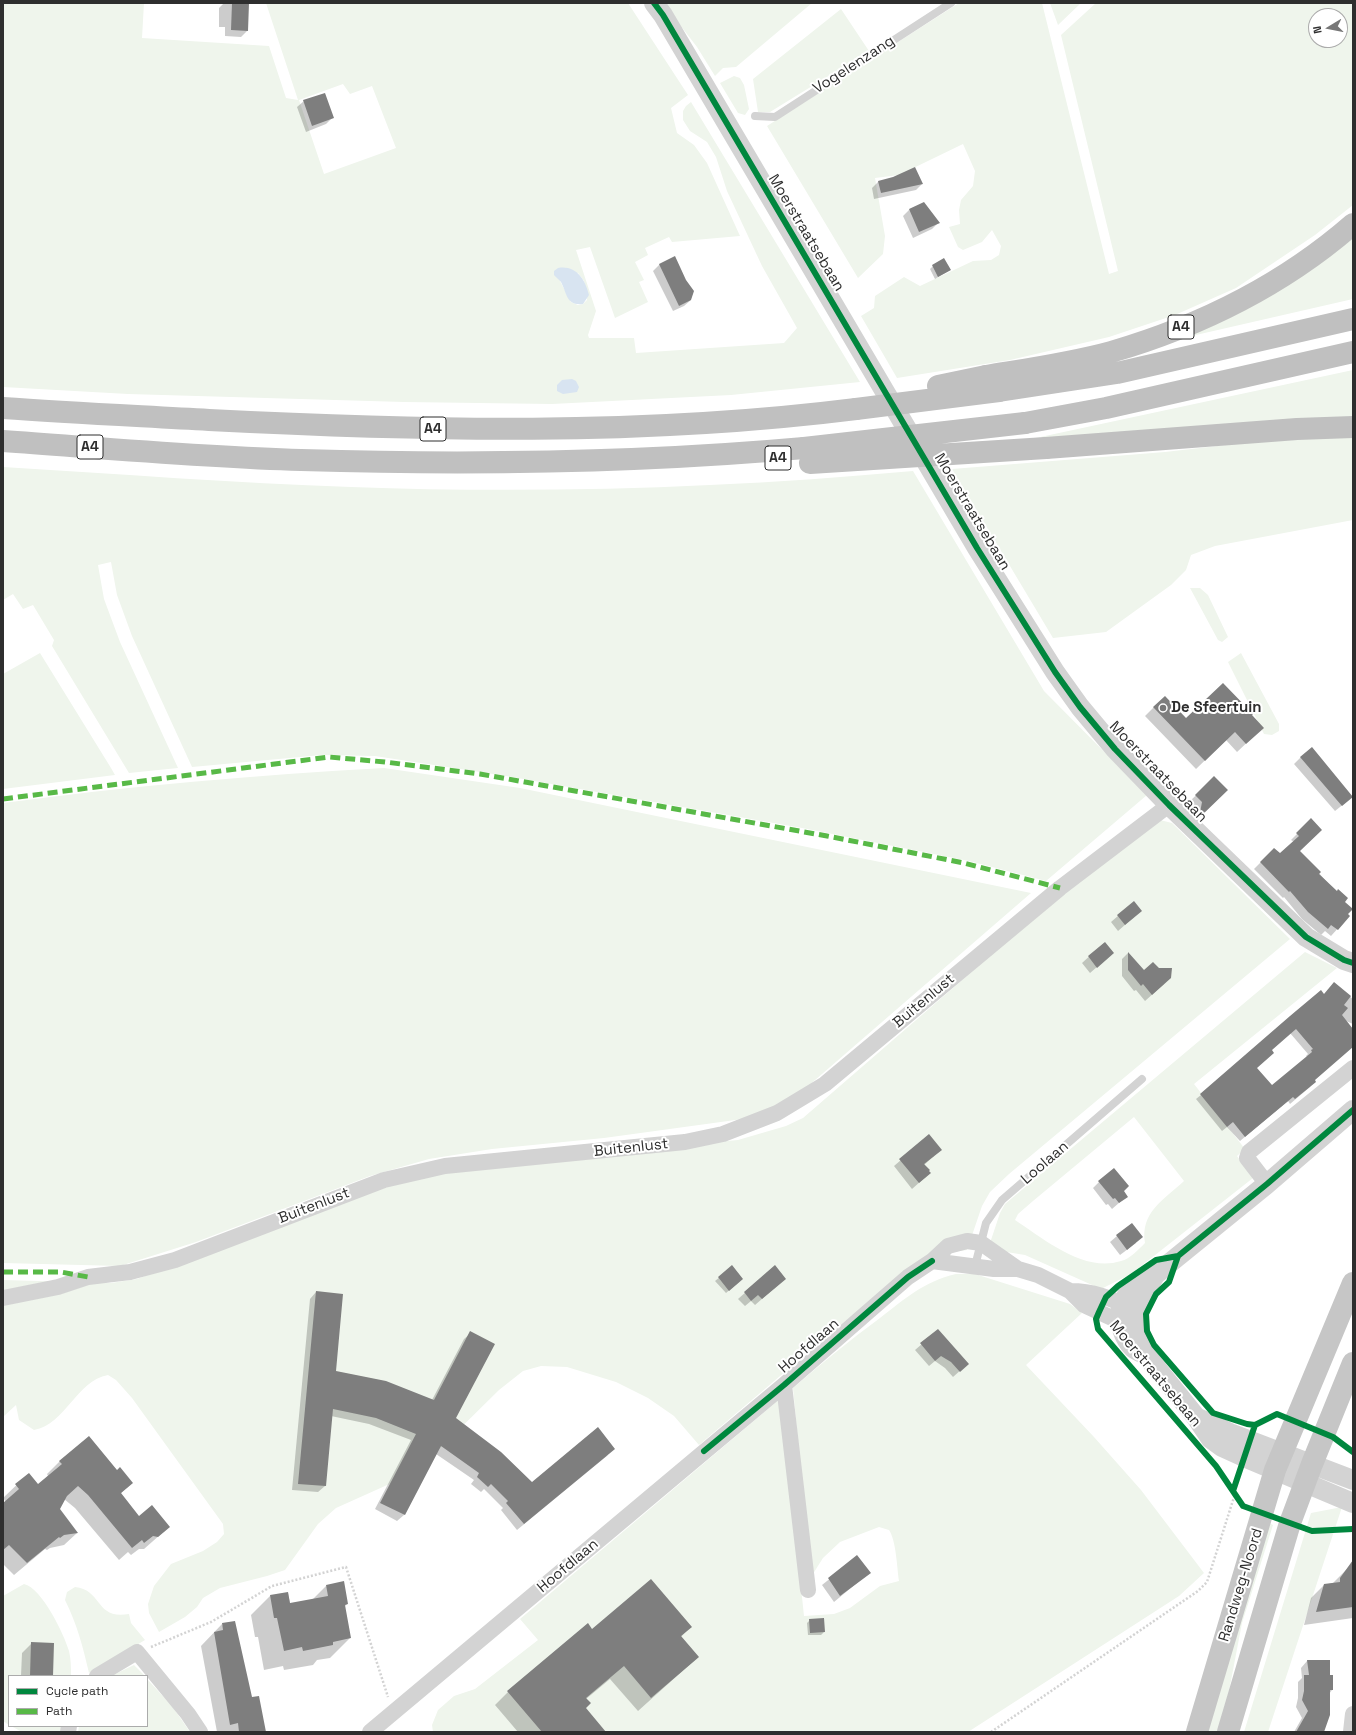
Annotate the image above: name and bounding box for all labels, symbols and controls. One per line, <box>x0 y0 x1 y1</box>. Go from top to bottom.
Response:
north arrow <box>1308 8 1348 48</box>
text: N <box>1310 25 1325 35</box>
street label: Vogelenzang <box>810 32 898 98</box>
street label: Moerstraatsebaan <box>764 171 848 295</box>
road number: A4 <box>1168 315 1194 339</box>
road number: A4 <box>420 417 446 441</box>
road number: A4 <box>77 435 103 459</box>
road number: A4 <box>765 446 791 470</box>
street label: Moerstraatsebaan <box>930 450 1014 574</box>
place label: De Sfeertuin <box>1171 699 1261 717</box>
marker: De Sfeertuin <box>1158 703 1168 713</box>
street label: Moerstraatsebaan <box>1105 718 1211 826</box>
street label: Buitenlust <box>890 970 958 1032</box>
street label: Buitenlust <box>593 1135 669 1161</box>
street label: Loolaan <box>1018 1138 1072 1188</box>
street label: Buitenlust <box>276 1184 352 1228</box>
street label: Hoofdlaan <box>775 1315 843 1377</box>
street label: Moerstraatsebaan <box>1105 1317 1205 1431</box>
street label: Randweg-Noord <box>1215 1526 1267 1644</box>
street label: Hoofdlaan <box>534 1535 602 1597</box>
legend <box>8 1675 148 1727</box>
text: Cycle path <box>46 1683 108 1699</box>
text: Path <box>46 1703 72 1719</box>

